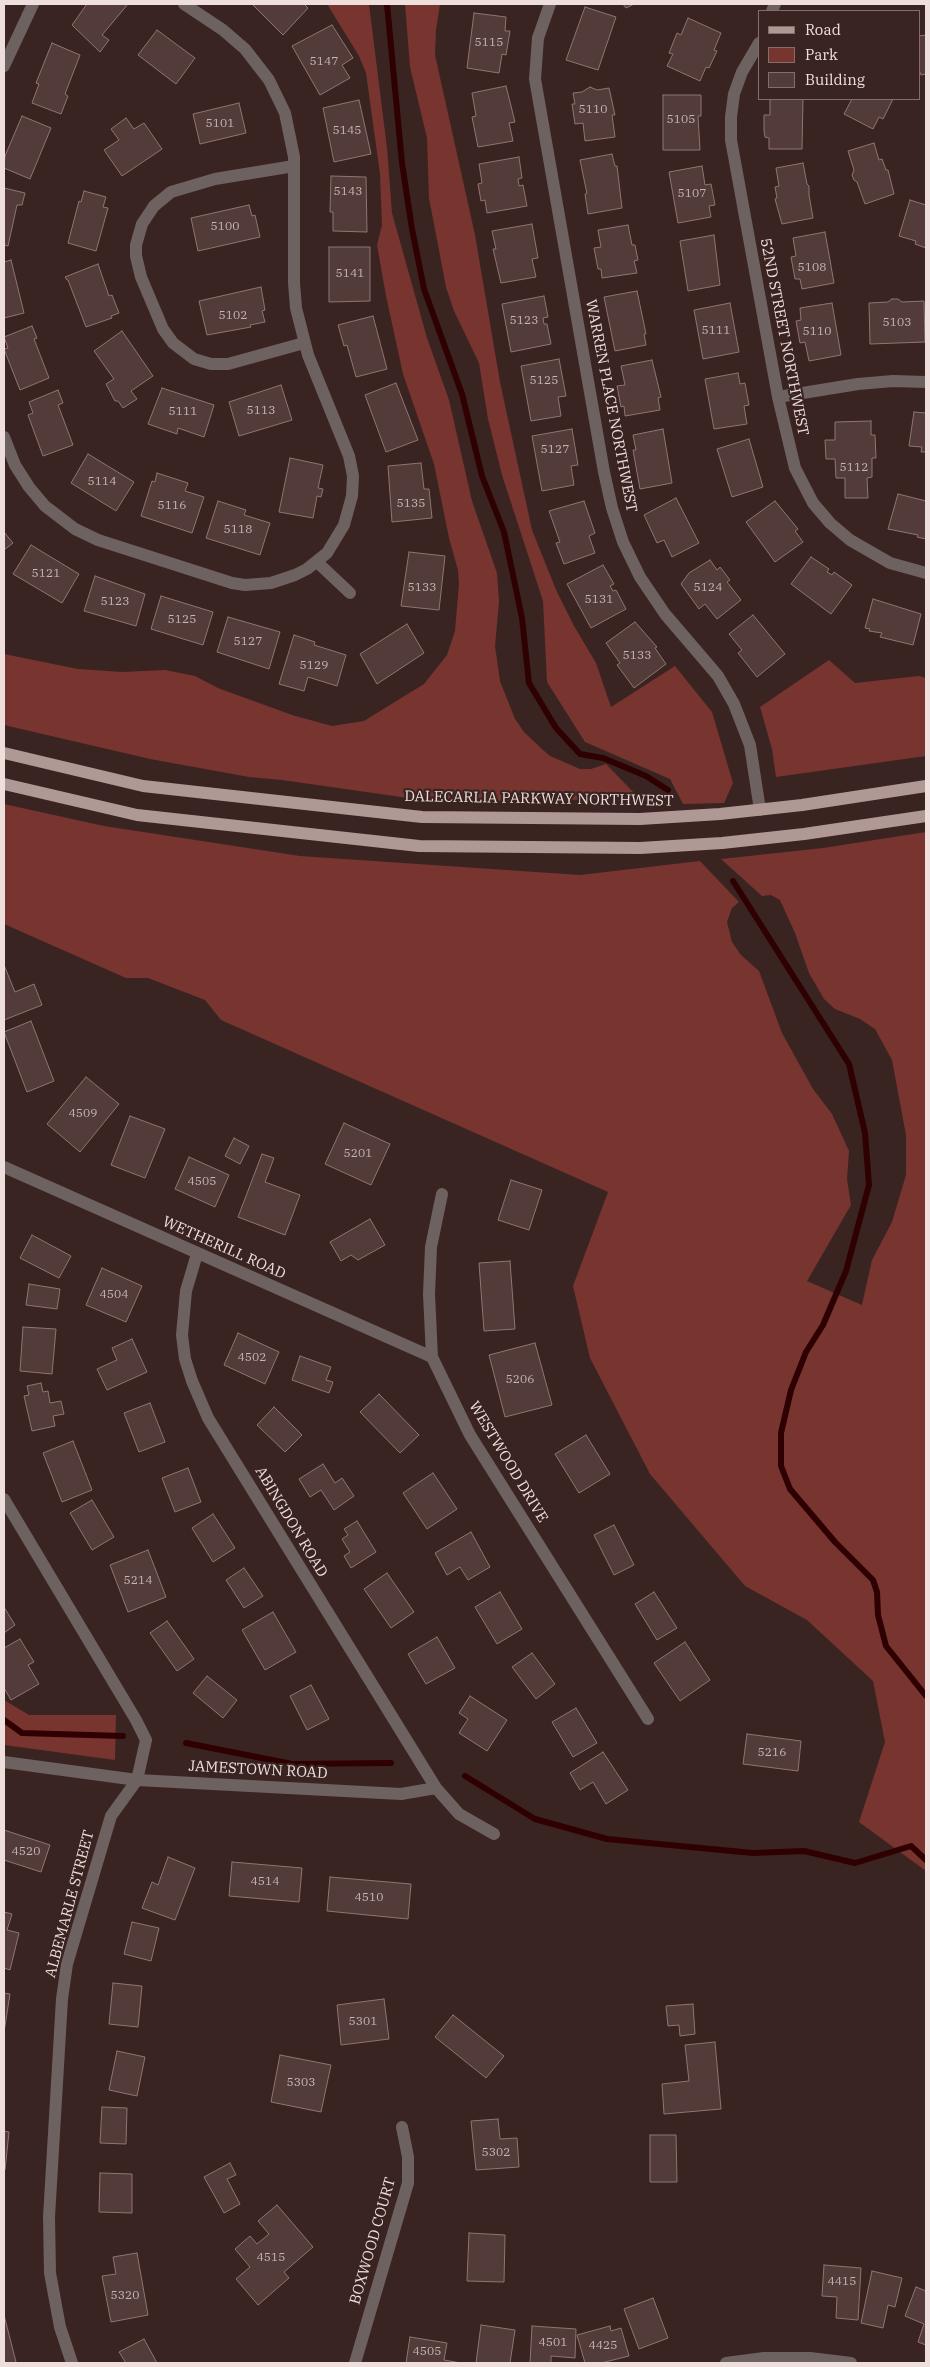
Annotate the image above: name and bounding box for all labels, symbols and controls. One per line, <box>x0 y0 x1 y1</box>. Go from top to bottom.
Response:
legend <box>758 10 920 100</box>
text: Road <box>805 20 841 39</box>
house number: 5115 <box>475 36 503 50</box>
text: Park <box>805 45 838 64</box>
house number: 5147 <box>310 55 338 69</box>
text: Building <box>805 70 865 89</box>
house number: 5110 <box>579 103 607 117</box>
house number: 5105 <box>667 113 695 127</box>
house number: 5101 <box>206 117 234 131</box>
house number: 5145 <box>333 124 361 138</box>
house number: 5143 <box>334 185 362 199</box>
house number: 5107 <box>678 187 706 201</box>
house number: 5100 <box>211 220 239 234</box>
street label: 52ND STREET NORTHWEST <box>756 237 812 437</box>
house number: 5108 <box>798 261 826 275</box>
house number: 5141 <box>336 267 364 281</box>
street label: WARREN PLACE NORTHWEST <box>581 298 641 514</box>
house number: 5102 <box>219 309 247 323</box>
house number: 5123 <box>510 314 538 328</box>
house number: 5103 <box>883 316 911 330</box>
house number: 5111 <box>702 324 730 338</box>
house number: 5110 <box>803 325 831 339</box>
house number: 5125 <box>530 374 558 388</box>
house number: 5113 <box>247 404 275 418</box>
house number: 5111 <box>169 405 197 419</box>
house number: 5127 <box>541 443 569 457</box>
house number: 5112 <box>840 461 868 475</box>
house number: 5114 <box>88 475 116 489</box>
house number: 5135 <box>397 497 425 511</box>
house number: 5116 <box>158 499 186 513</box>
house number: 5118 <box>224 523 252 537</box>
house number: 5121 <box>32 567 60 581</box>
house number: 5133 <box>408 581 436 595</box>
house number: 5124 <box>694 581 722 595</box>
house number: 5131 <box>585 593 613 607</box>
house number: 5123 <box>101 595 129 609</box>
house number: 5125 <box>168 613 196 627</box>
house number: 5127 <box>234 635 262 649</box>
house number: 5133 <box>623 649 651 663</box>
house number: 5129 <box>300 659 328 673</box>
street label: DALECARLIA PARKWAY NORTHWEST <box>404 788 674 810</box>
house number: 4509 <box>69 1107 97 1121</box>
house number: 5201 <box>344 1147 372 1161</box>
house number: 4505 <box>188 1175 216 1189</box>
street label: WETHERILL ROAD <box>160 1213 288 1283</box>
house number: 4504 <box>100 1288 128 1302</box>
house number: 4502 <box>238 1351 266 1365</box>
house number: 5206 <box>506 1373 534 1387</box>
street label: WESTWOOD DRIVE <box>465 1398 551 1526</box>
street label: ABINGDON ROAD <box>251 1463 331 1581</box>
house number: 5214 <box>124 1574 152 1588</box>
house number: 5216 <box>758 1746 786 1760</box>
street label: JAMESTOWN ROAD <box>188 1757 328 1783</box>
street label: ALBEMARLE STREET <box>42 1828 98 1980</box>
house number: 4520 <box>12 1845 40 1859</box>
house number: 4514 <box>251 1875 279 1889</box>
house number: 4510 <box>355 1891 383 1905</box>
house number: 5301 <box>349 2015 377 2029</box>
house number: 5303 <box>287 2076 315 2090</box>
house number: 5302 <box>482 2146 510 2160</box>
street label: BOXWOOD COURT <box>346 2175 400 2307</box>
house number: 4515 <box>257 2251 285 2265</box>
house number: 4415 <box>828 2275 856 2289</box>
house number: 5320 <box>111 2289 139 2303</box>
house number: 4501 <box>539 2336 567 2350</box>
house number: 4425 <box>589 2339 617 2353</box>
house number: 4505 <box>413 2345 441 2359</box>

